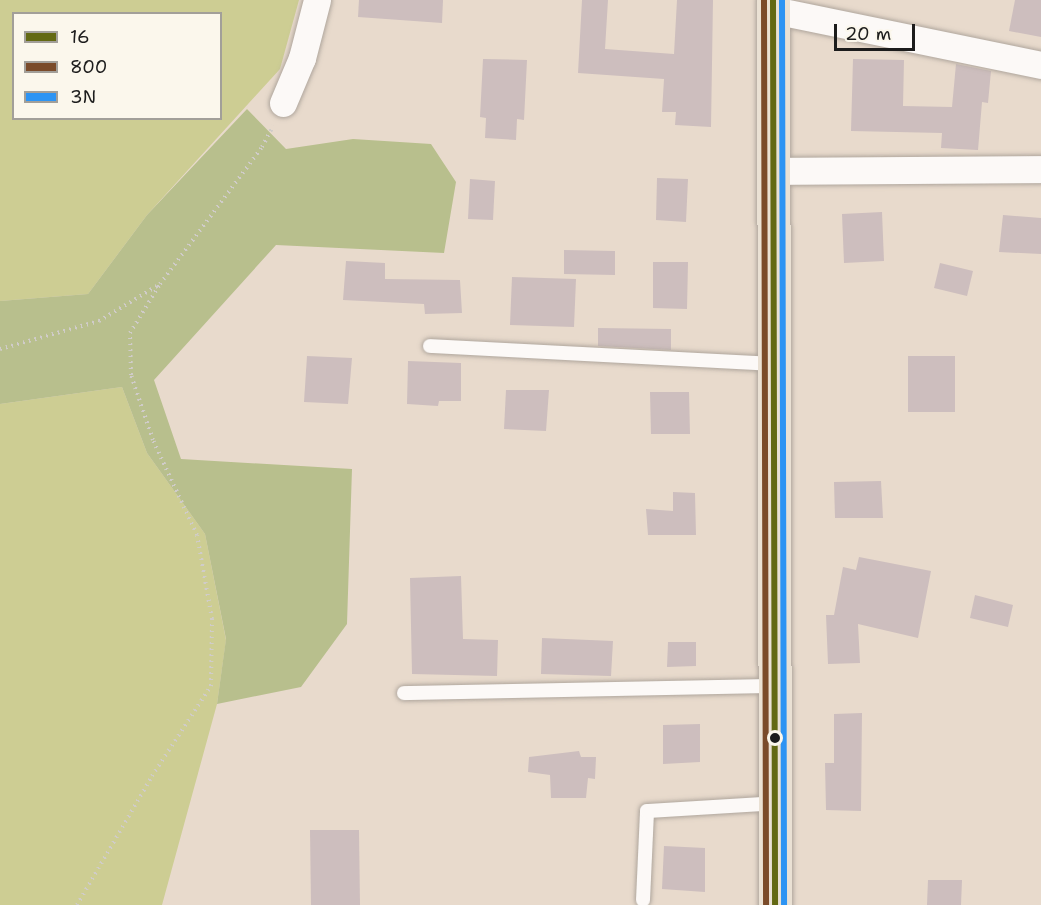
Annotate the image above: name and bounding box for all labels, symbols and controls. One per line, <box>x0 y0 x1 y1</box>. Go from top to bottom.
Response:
legend <box>12 12 222 120</box>
scale bar <box>837 12 918 50</box>
text: 20 m <box>845 22 891 46</box>
text: 16 <box>70 25 90 49</box>
text: 800 <box>70 55 107 79</box>
text: 3N <box>70 85 96 109</box>
unlabelled marker <box>769 732 781 744</box>

